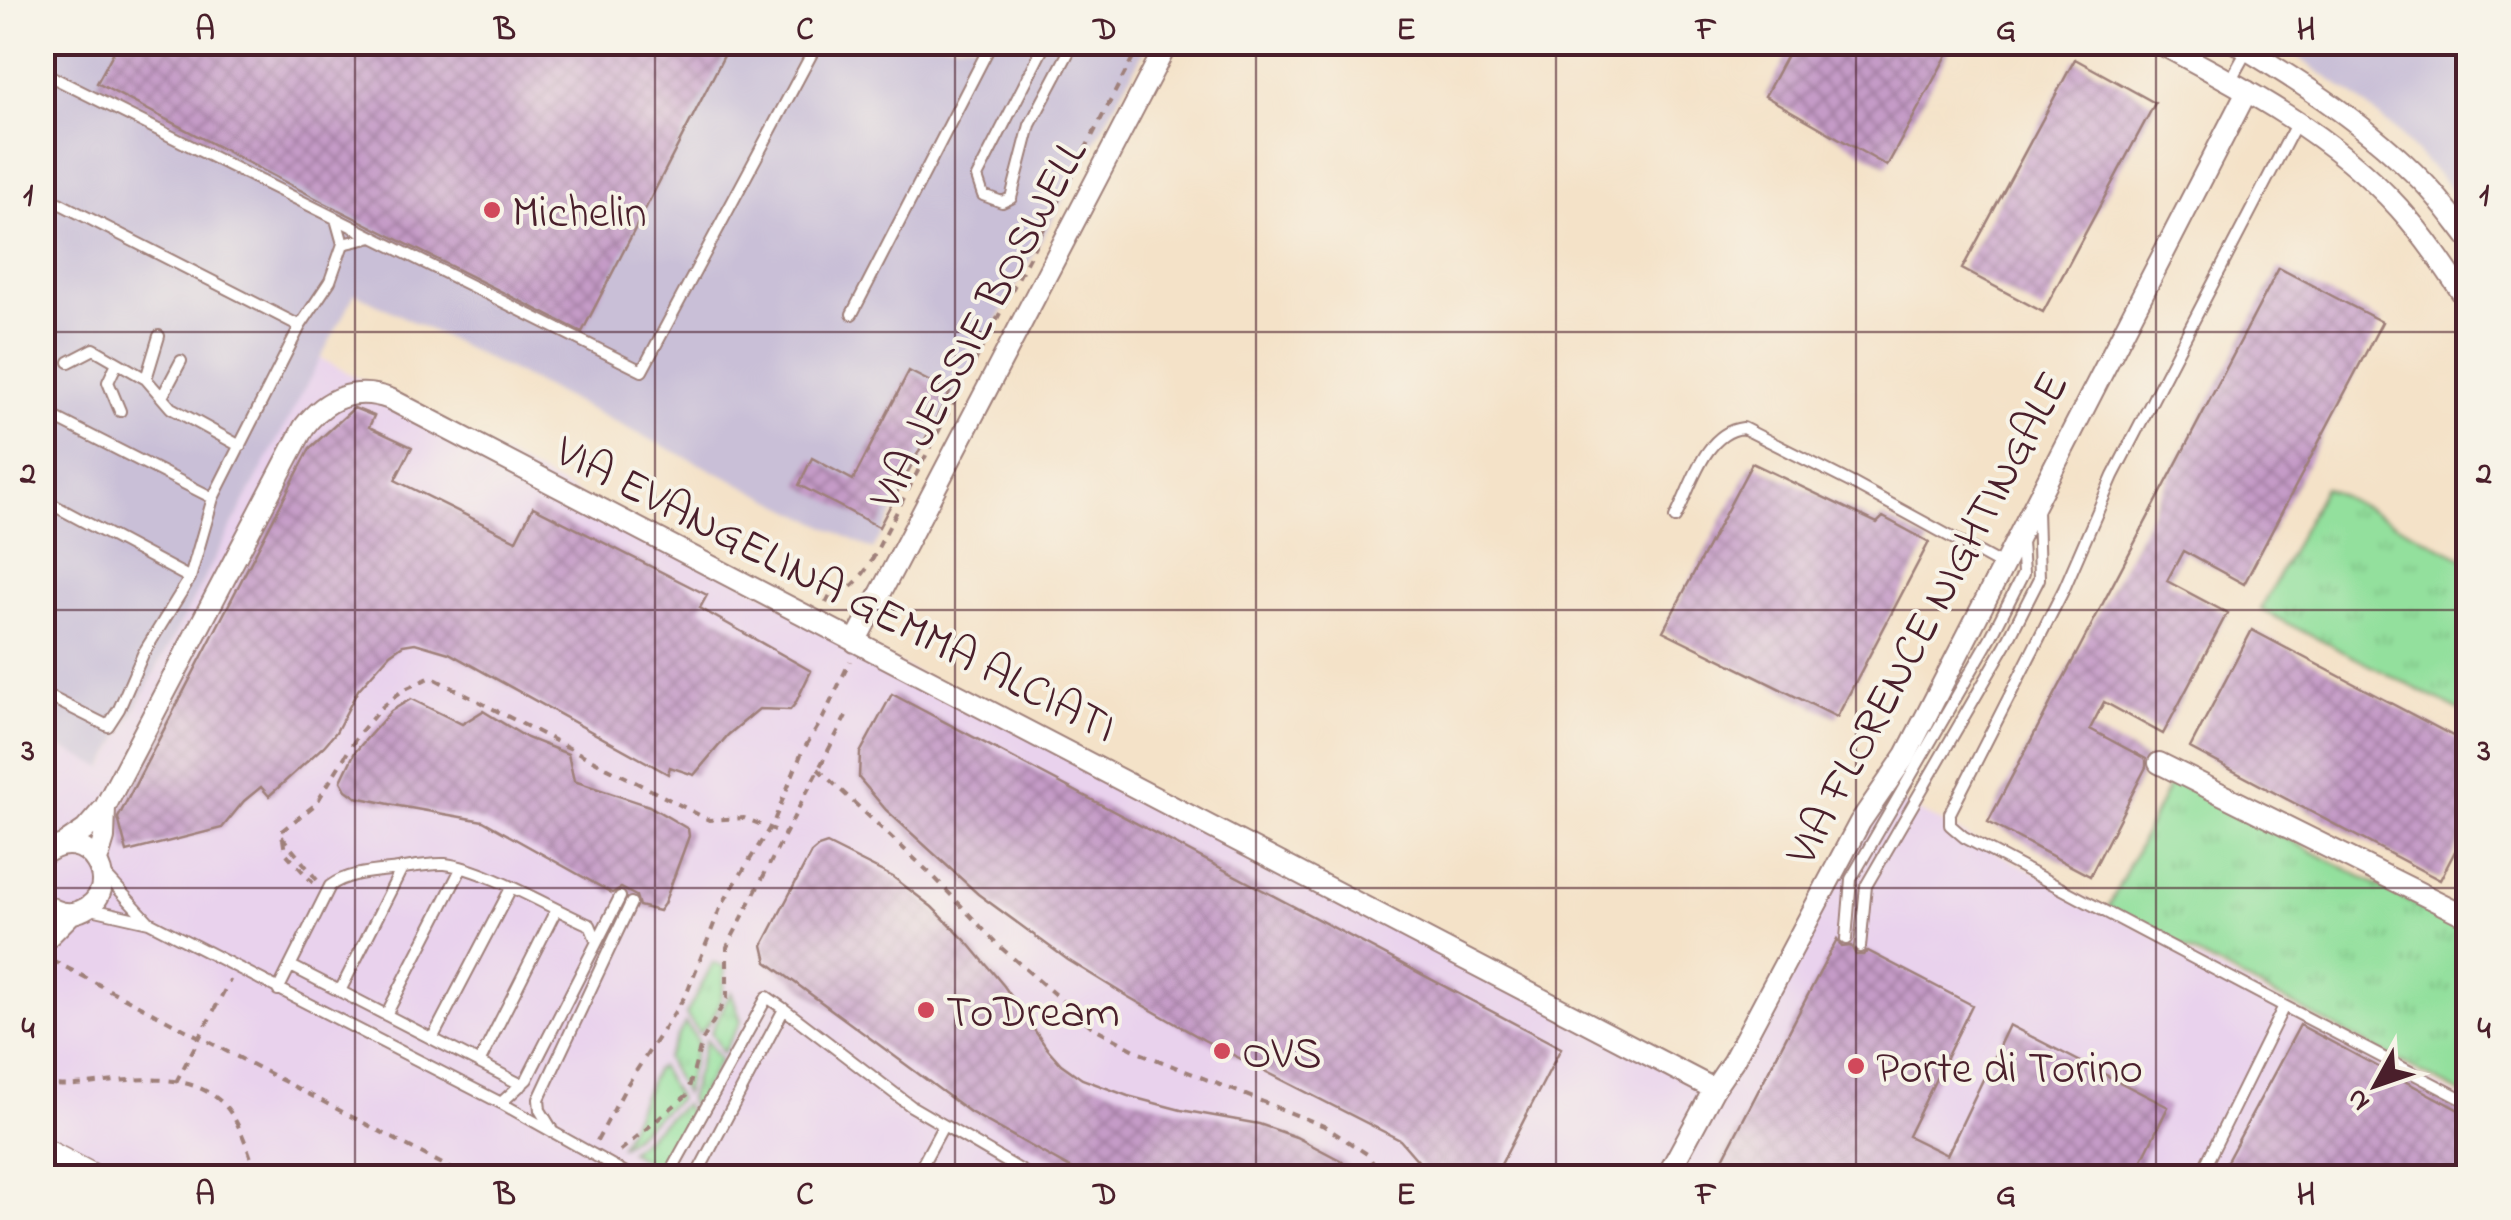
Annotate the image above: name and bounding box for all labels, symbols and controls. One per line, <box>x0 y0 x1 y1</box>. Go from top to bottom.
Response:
text: A <box>195 8 215 55</box>
text: B <box>492 8 516 55</box>
text: C <box>796 8 814 55</box>
text: D <box>1091 8 1117 55</box>
text: E <box>1396 8 1416 55</box>
text: F <box>1694 8 1717 55</box>
text: G <box>1996 8 2016 55</box>
text: H <box>2297 8 2315 55</box>
street label: VIA JESSIE BOSWELL <box>854 128 1106 523</box>
text: 1 <box>23 174 33 221</box>
text: 1 <box>2479 174 2489 221</box>
place label: Michelin <box>512 182 647 248</box>
marker: Michelin <box>481 199 503 221</box>
street label: VIA FLORENCE NIGHTINGALE <box>1770 361 2088 879</box>
street label: VIA EVANGELINA GEMMA ALCIATI <box>542 420 1127 762</box>
text: 2 <box>19 452 36 499</box>
text: 2 <box>2475 452 2492 499</box>
text: 3 <box>20 729 35 776</box>
text: 3 <box>2476 729 2491 776</box>
place label: ToDream <box>946 982 1120 1048</box>
marker: ToDream <box>915 999 937 1021</box>
text: 4 <box>21 1007 35 1054</box>
text: 4 <box>2477 1007 2491 1054</box>
place label: OVS <box>1242 1023 1322 1089</box>
north arrow <box>2326 1035 2426 1135</box>
place label: Porte di Torino <box>1876 1038 2143 1104</box>
marker: OVS <box>1211 1040 1233 1062</box>
marker: Porte di Torino <box>1845 1055 1867 1077</box>
text: N <box>2338 1078 2381 1119</box>
text: A <box>195 1173 215 1220</box>
text: B <box>492 1173 516 1220</box>
text: C <box>796 1173 814 1220</box>
text: D <box>1091 1173 1117 1220</box>
text: E <box>1396 1173 1416 1220</box>
text: F <box>1694 1173 1717 1220</box>
text: G <box>1996 1173 2016 1220</box>
text: H <box>2297 1173 2315 1220</box>

